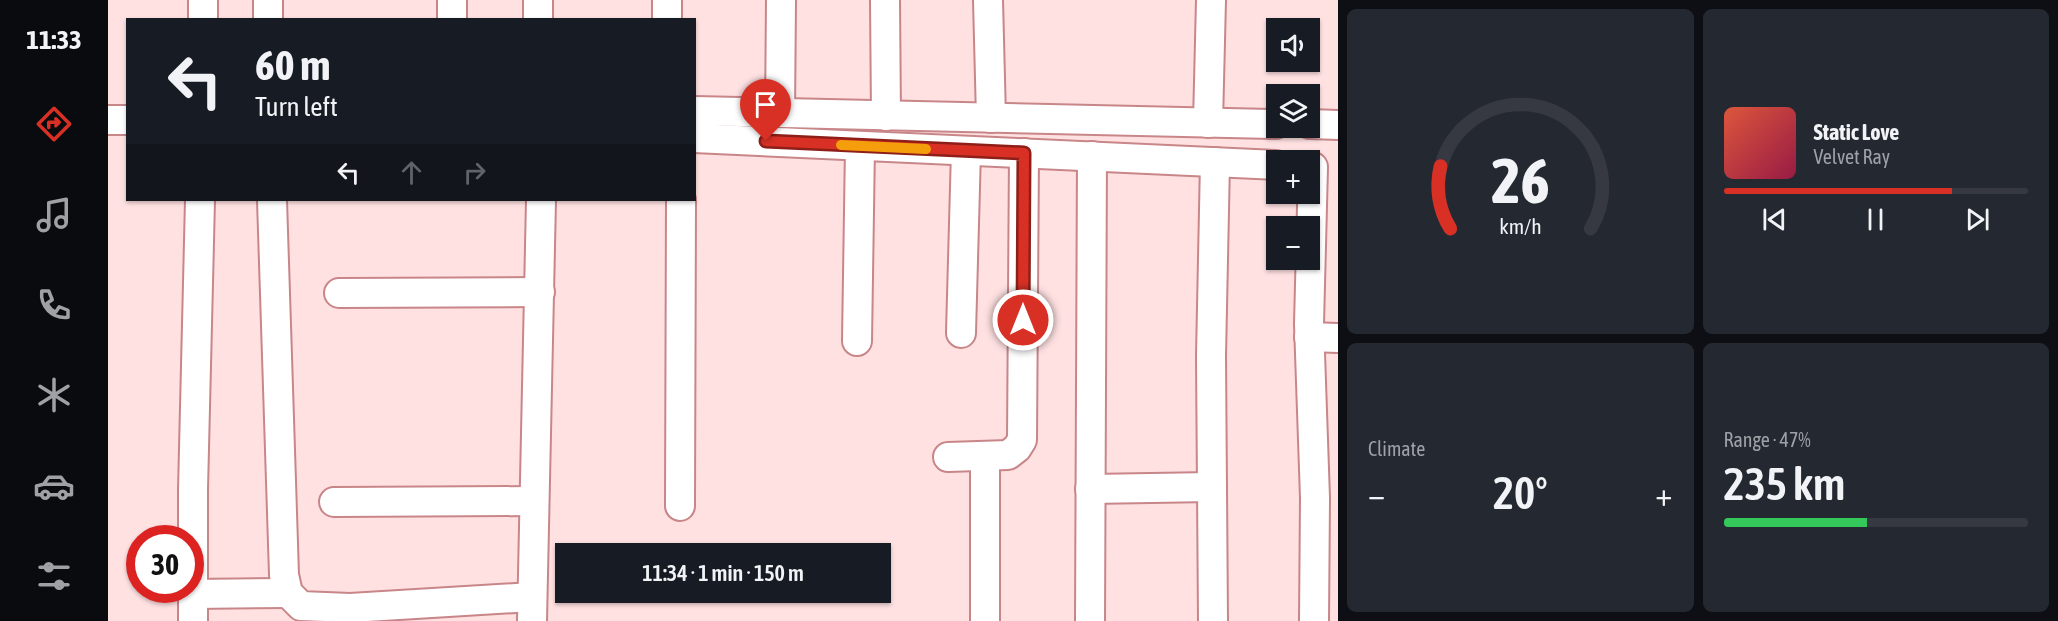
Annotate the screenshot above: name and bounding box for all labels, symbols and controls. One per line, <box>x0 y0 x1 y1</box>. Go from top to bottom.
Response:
map controls <box>1266 18 1320 270</box>
button: sound <box>1266 18 1320 72</box>
text: 11:33 <box>26 24 82 55</box>
text: 60 m <box>255 41 330 89</box>
icon: left <box>156 42 234 120</box>
pin <box>740 79 791 141</box>
button: layers <box>1266 84 1320 138</box>
icon: arrive <box>749 88 782 121</box>
text: Turn left <box>255 91 338 122</box>
icon: directions <box>33 103 75 145</box>
text: Static Love <box>1814 119 1899 145</box>
text: 26 <box>1491 145 1550 216</box>
text: Velvet Ray <box>1814 145 1890 168</box>
button: + <box>1266 150 1320 204</box>
icon: left <box>332 156 365 189</box>
icon: ahead <box>395 156 428 189</box>
icon: right <box>458 156 491 189</box>
icon: music <box>33 194 75 236</box>
icon: previous <box>1758 203 1791 236</box>
icon: pause <box>1859 203 1892 236</box>
icon: next <box>1961 203 1994 236</box>
text: km/h <box>1499 214 1542 239</box>
button: − <box>1266 216 1320 270</box>
icon: phone <box>33 284 75 326</box>
position arrow <box>991 288 1055 352</box>
icon: climate <box>33 374 75 416</box>
text: Range · 47% <box>1724 428 1811 451</box>
text: Climate <box>1368 437 1425 460</box>
text: 235 km <box>1724 458 1845 510</box>
icon: car <box>33 465 75 507</box>
text: 20° <box>1493 467 1548 519</box>
text: − <box>1368 475 1385 513</box>
text: + <box>1655 475 1672 513</box>
speed limit sign: 30 <box>126 525 204 603</box>
icon: filters <box>33 555 75 597</box>
text: 11:34 · 1 min · 150 m <box>642 560 804 586</box>

